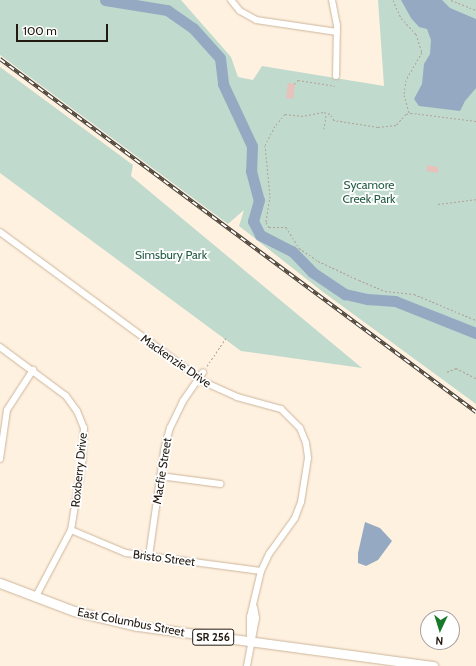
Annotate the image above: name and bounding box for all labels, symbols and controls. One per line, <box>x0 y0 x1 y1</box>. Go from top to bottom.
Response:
scale bar <box>18 16 110 42</box>
text: 100 m <box>23 23 57 38</box>
park label: Sycamore Creek Park <box>343 178 395 206</box>
park label: Simsbury Park <box>135 248 207 262</box>
street label: Mackenzie Drive <box>138 331 214 391</box>
street label: Roxberry Drive <box>68 432 90 508</box>
street label: Macfie Street <box>150 437 174 505</box>
street label: Bristo Street <box>132 547 196 569</box>
street label: East Columbus Street <box>76 605 186 639</box>
north arrow <box>420 610 460 650</box>
road number: SR 256 <box>192 628 234 646</box>
text: N <box>435 634 444 648</box>

